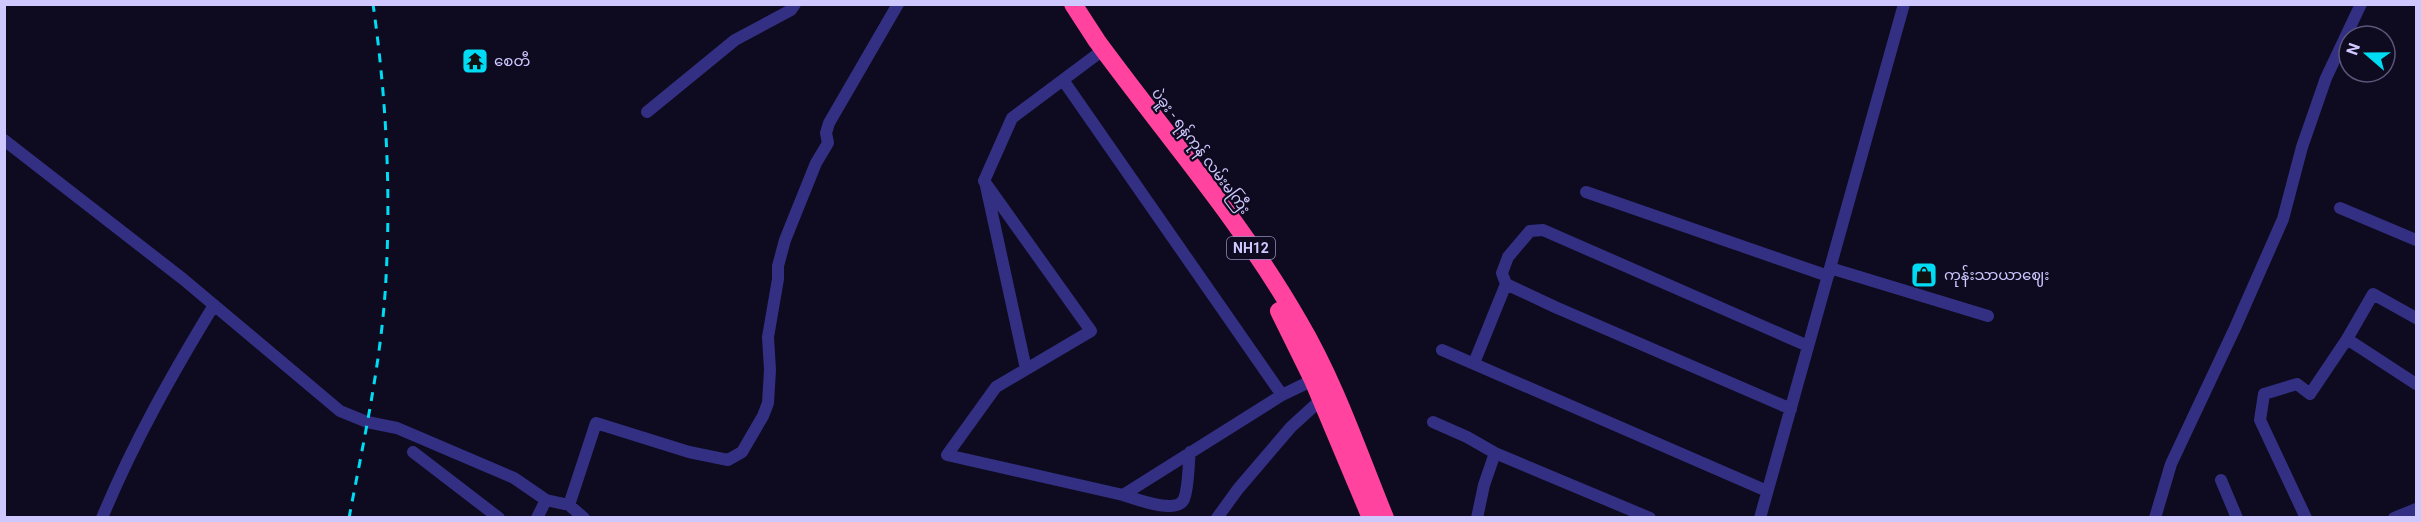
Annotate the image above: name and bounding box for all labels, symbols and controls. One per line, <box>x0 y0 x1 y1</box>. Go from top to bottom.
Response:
north arrow <box>2337 24 2397 84</box>
text: N <box>2343 40 2364 58</box>
temple icon: စေတီ <box>460 46 490 76</box>
place label: စေတီ <box>494 51 530 70</box>
street label: ပဲခူး - ရန်ကုန် လမ်းမကြီး <box>1145 84 1255 219</box>
road number: NH12 <box>1227 237 1275 259</box>
shop icon: ကုန်းသာယာဈေး <box>1909 260 1939 290</box>
place label: ကုန်းသာယာဈေး <box>1944 265 2050 287</box>

